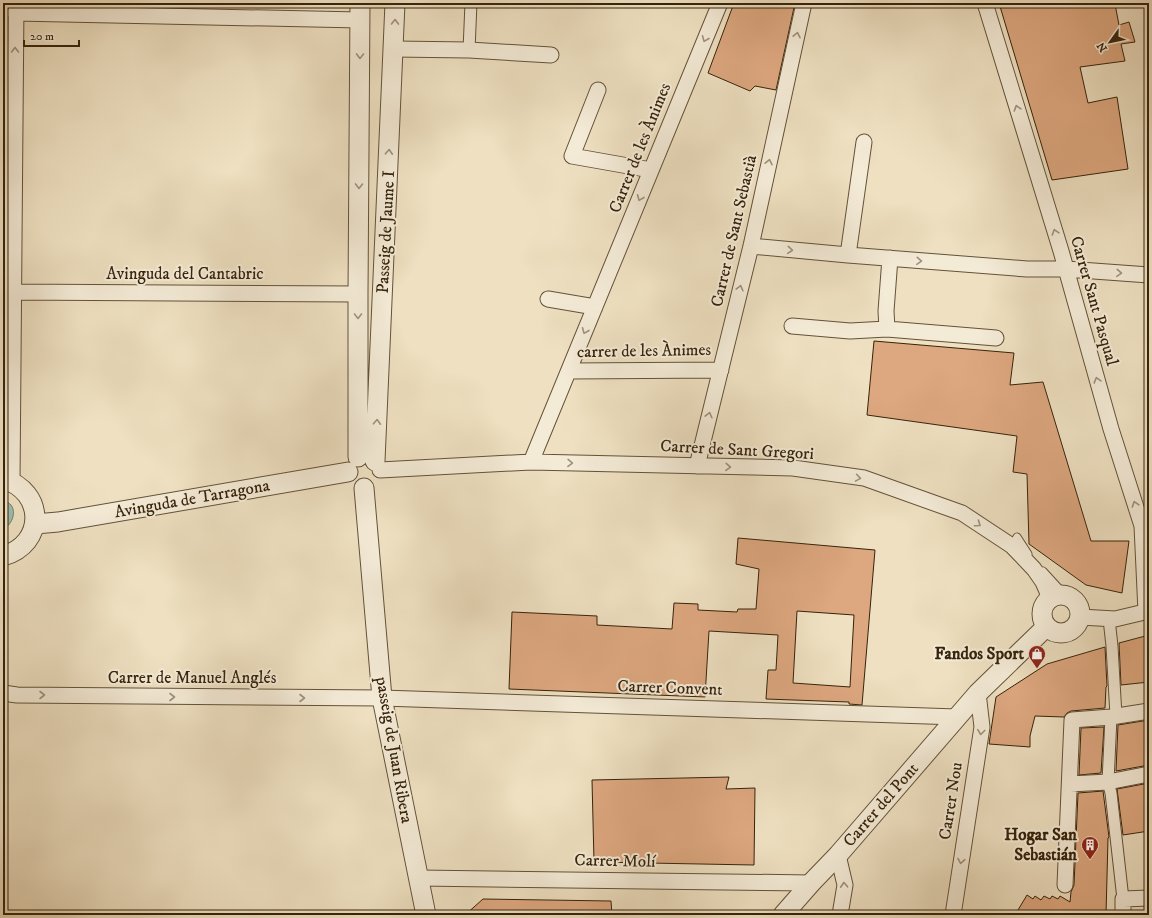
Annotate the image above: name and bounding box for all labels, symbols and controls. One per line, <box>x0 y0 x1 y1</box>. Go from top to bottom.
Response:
one-way arrow <box>391 19 399 25</box>
scale bar <box>24 22 79 48</box>
north arrow <box>1090 22 1130 62</box>
text: 20 m <box>30 29 54 44</box>
one-way arrow <box>793 31 801 38</box>
one-way arrow <box>702 36 710 43</box>
text: N <box>1094 39 1111 55</box>
one-way arrow <box>11 47 19 53</box>
one-way arrow <box>356 53 364 59</box>
street label: Carrer de les Ànimes <box>603 79 676 216</box>
one-way arrow <box>1013 104 1022 111</box>
one-way arrow <box>385 149 394 155</box>
street label: Carrer de Sant Sebastià <box>706 152 762 309</box>
one-way arrow <box>765 158 773 165</box>
street label: Passeig de Jaume I <box>372 170 400 294</box>
one-way arrow <box>355 183 363 189</box>
one-way arrow <box>636 194 644 201</box>
one-way arrow <box>1051 229 1060 236</box>
street label: Carrer Sant Pasqual <box>1065 234 1123 368</box>
one-way arrow <box>787 245 793 254</box>
one-way arrow <box>916 256 922 265</box>
street label: Avinguda del Cantabric <box>106 263 264 285</box>
one-way arrow <box>1116 268 1122 277</box>
one-way arrow <box>736 285 744 291</box>
one-way arrow <box>354 313 362 319</box>
one-way arrow <box>582 327 590 335</box>
street label: carrer de les Ànimes <box>577 338 712 363</box>
one-way arrow <box>1093 376 1102 383</box>
one-way arrow <box>705 411 713 418</box>
one-way arrow <box>373 419 381 425</box>
street label: Carrer de Sant Gregori <box>660 435 814 465</box>
one-way arrow <box>567 459 573 467</box>
one-way arrow <box>725 463 731 471</box>
one-way arrow <box>855 473 861 482</box>
street label: Avinguda de Tarragona <box>113 474 272 523</box>
one-way arrow <box>1131 501 1140 508</box>
one-way arrow <box>974 519 981 526</box>
place label: Fandos Sport <box>935 643 1025 665</box>
shop icon: Fandos Sport <box>1027 644 1047 669</box>
street label: Carrer de Manuel Anglés <box>108 667 277 689</box>
street label: passeig de Juan Ribera <box>370 674 418 826</box>
street label: Carrer Convent <box>617 675 724 701</box>
one-way arrow <box>39 691 45 700</box>
one-way arrow <box>169 692 175 701</box>
one-way arrow <box>299 694 305 702</box>
one-way arrow <box>976 729 985 735</box>
street label: Carrer del Pont <box>838 758 924 852</box>
street label: Carrer Nou <box>934 761 968 841</box>
place label: Hogar San Sebastián <box>1004 824 1077 866</box>
building icon: Hogar San Sebastián <box>1080 835 1100 860</box>
street label: Carrer Molí <box>574 849 657 873</box>
one-way arrow <box>957 857 966 864</box>
one-way arrow <box>839 881 848 888</box>

